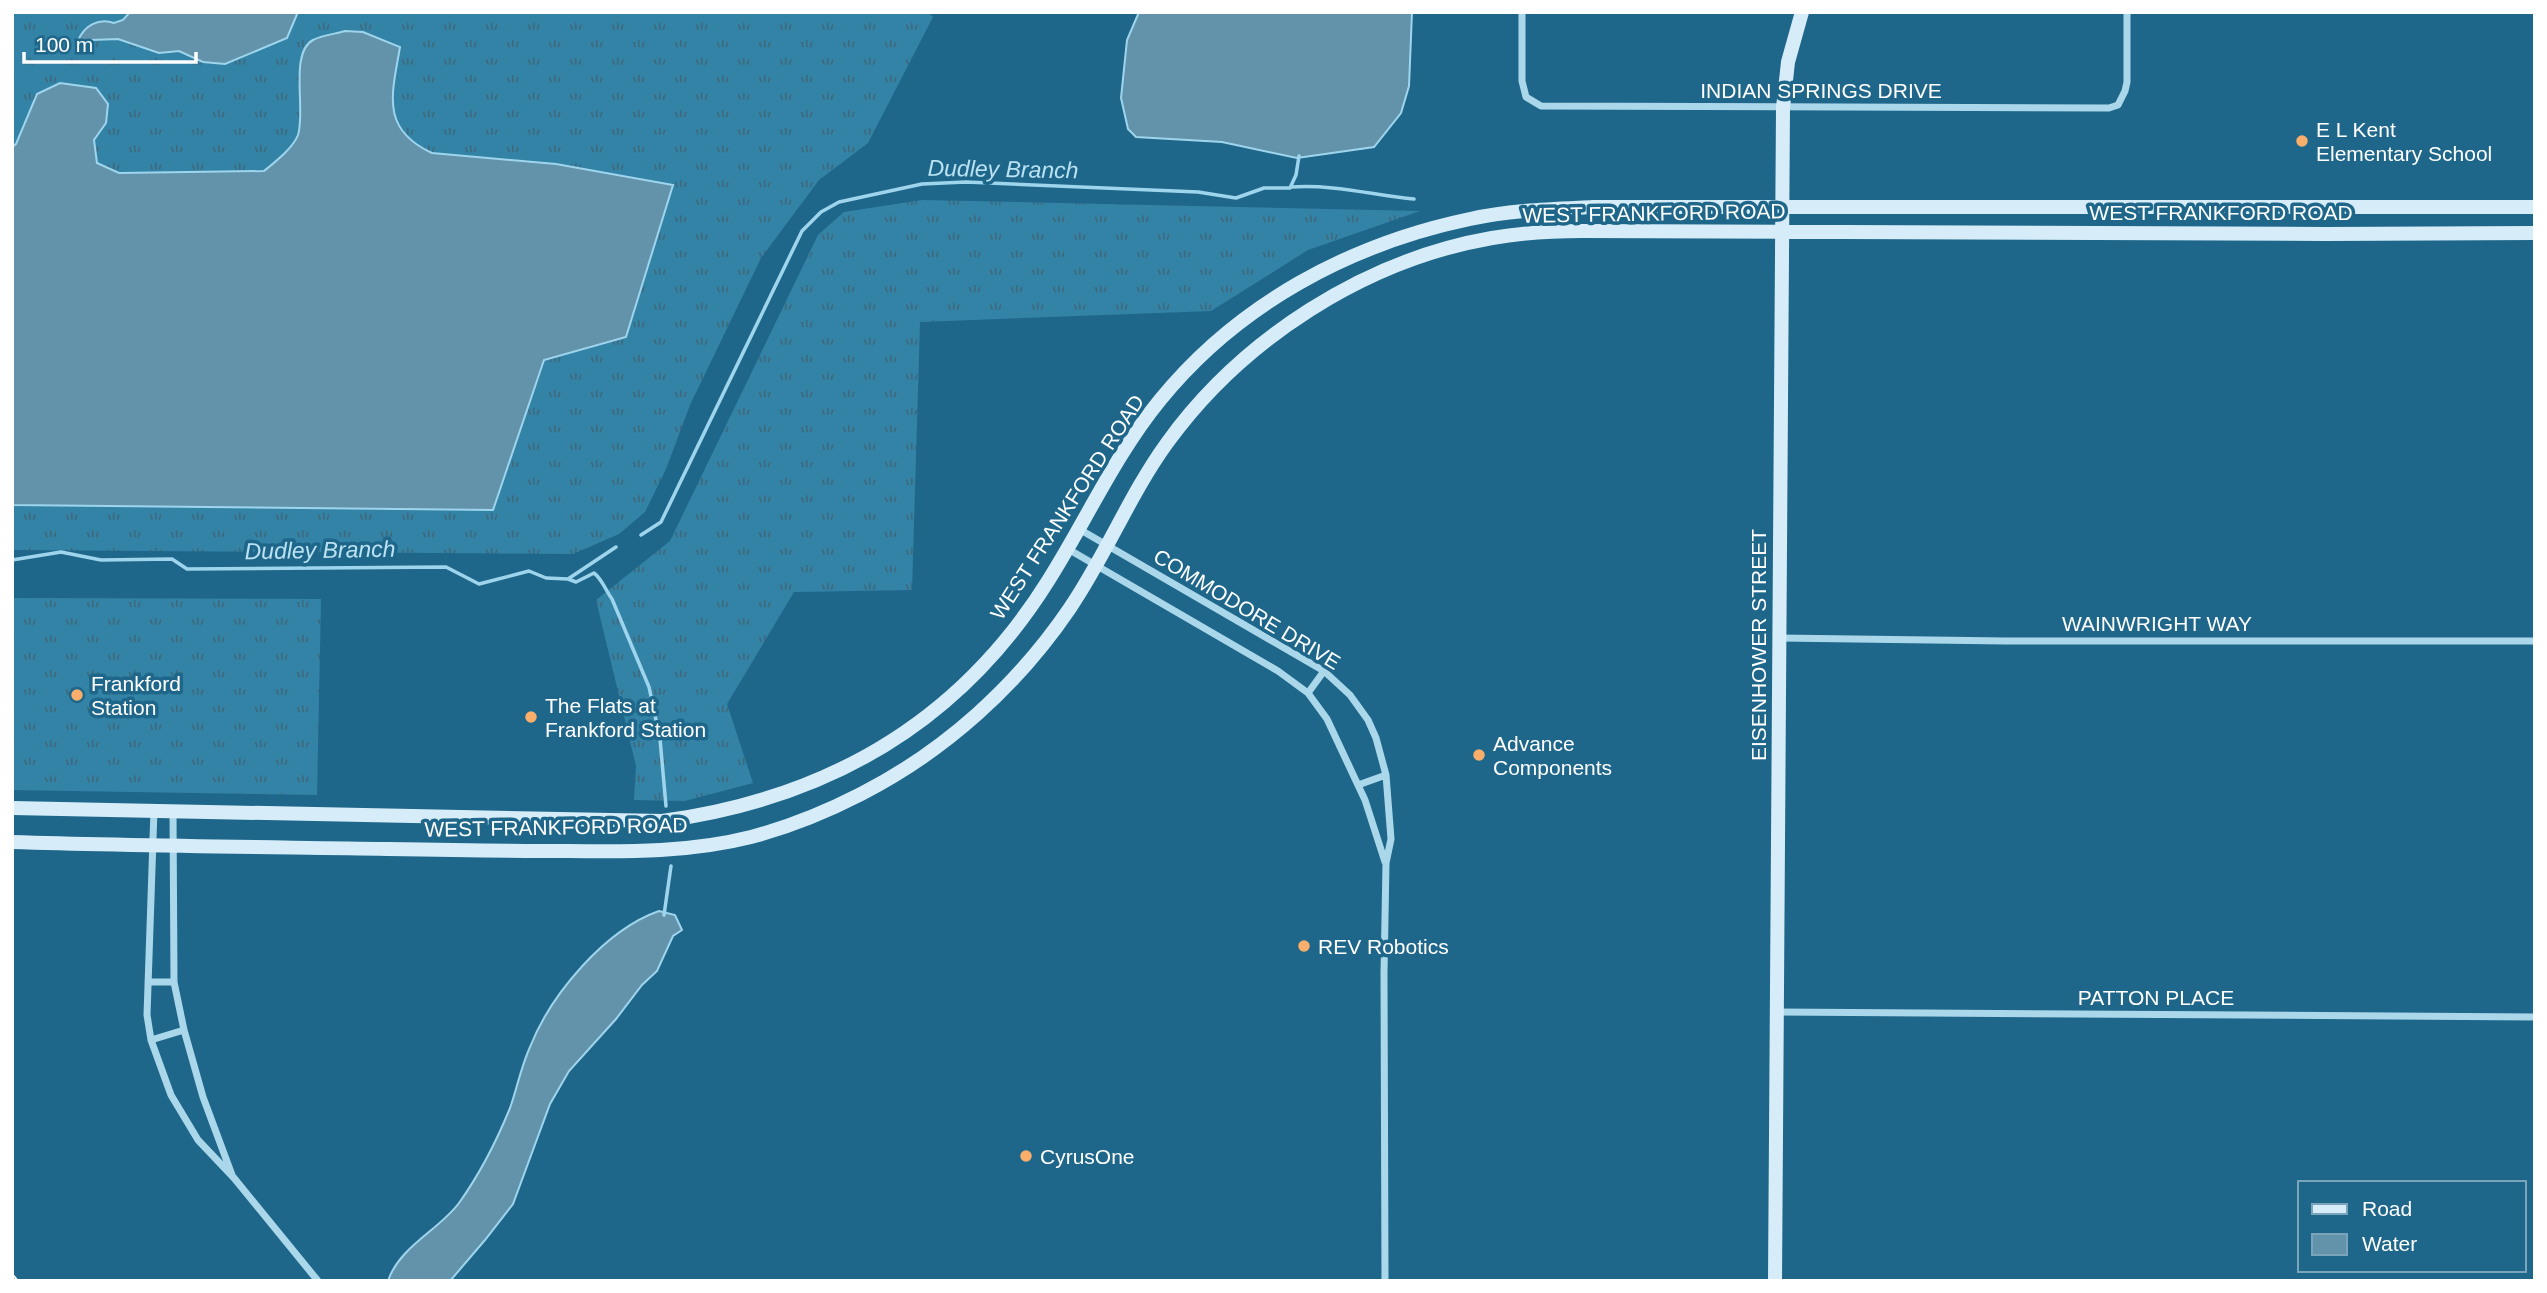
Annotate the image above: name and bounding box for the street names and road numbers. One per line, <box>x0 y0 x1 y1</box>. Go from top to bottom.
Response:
street label: INDIAN SPRINGS DRIVE <box>1700 79 1942 102</box>
street label: WEST FRANKFORD ROAD <box>1522 199 1786 227</box>
street label: WEST FRANKFORD ROAD <box>2089 201 2353 224</box>
street label: WEST FRANKFORD ROAD <box>986 390 1148 624</box>
street label: EISENHOWER STREET <box>1747 529 1770 761</box>
street label: COMMODORE DRIVE <box>1150 544 1344 674</box>
street label: WAINWRIGHT WAY <box>2062 612 2252 635</box>
street label: WEST FRANKFORD ROAD <box>424 813 688 841</box>
street label: PATTON PLACE <box>2078 986 2234 1009</box>

